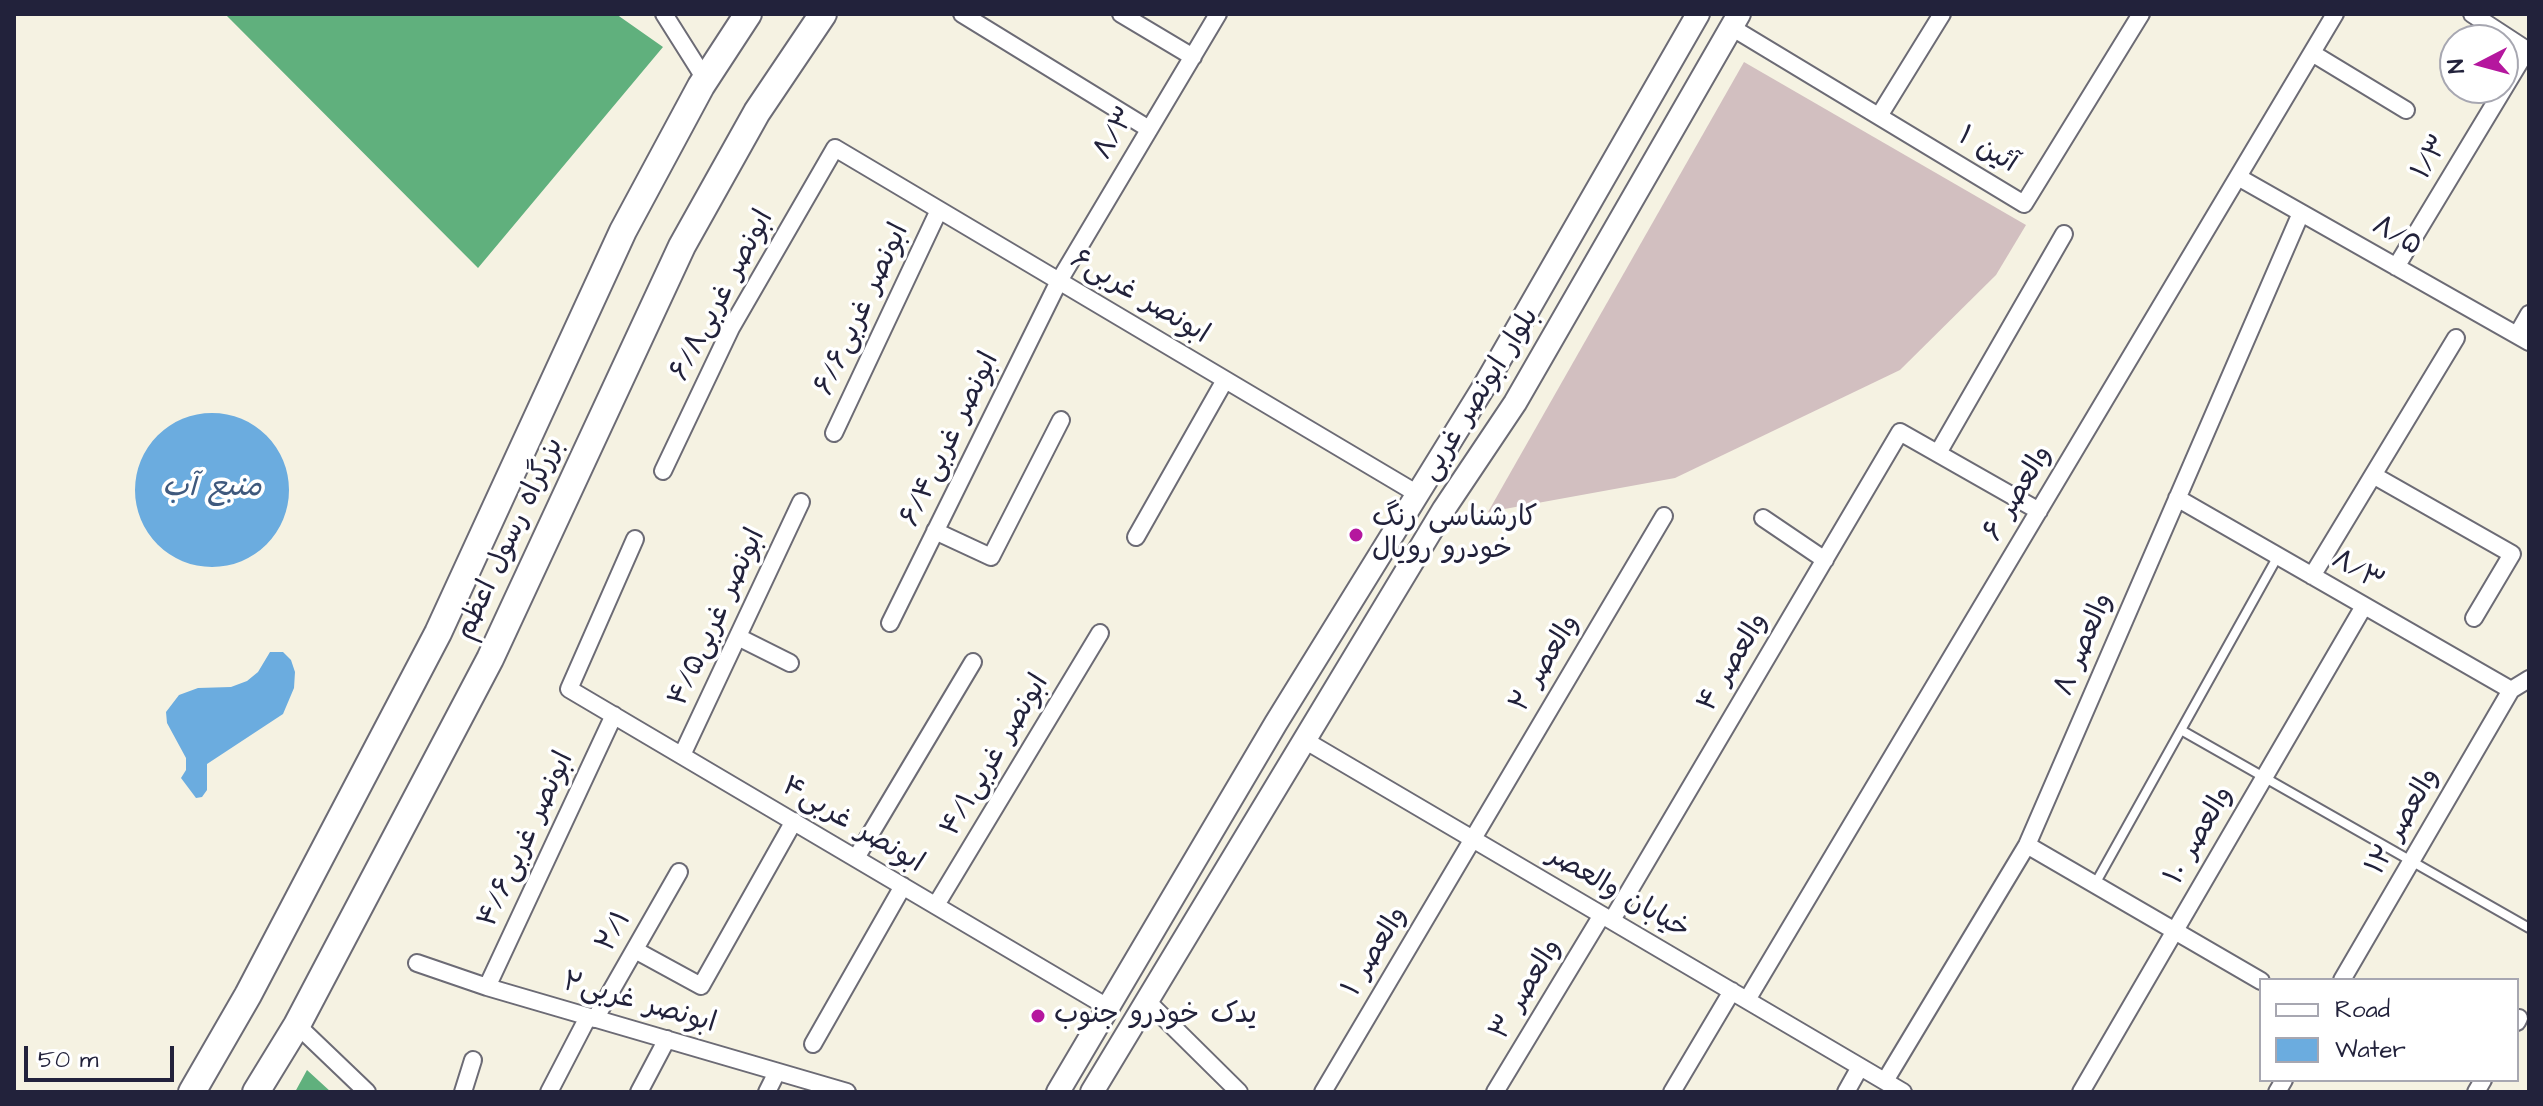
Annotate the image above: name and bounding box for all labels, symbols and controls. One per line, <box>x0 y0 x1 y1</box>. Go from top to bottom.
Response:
north arrow <box>2439 24 2519 104</box>
text: N <box>2440 58 2473 75</box>
street label: ۸/۳ <box>1087 102 1145 166</box>
street label: آئین ۱ <box>1951 120 2023 182</box>
street label: ۱/۳ <box>2406 130 2458 186</box>
street label: ۶/۸ابونصر غربی <box>664 205 782 387</box>
street label: ۸/۵ <box>2365 210 2427 264</box>
street label: ۶/۶ابونصر غربی <box>809 219 917 401</box>
street label: ۶ابونصر غربی <box>1064 243 1214 353</box>
street label: بلوار ابونصر غربی <box>1414 302 1548 488</box>
street label: ۶/۴ابونصر غربی <box>894 347 1008 533</box>
street label: بزرگراه رسول اعظم <box>450 433 572 645</box>
street label: والعصر ۶ <box>1977 440 2061 548</box>
water label: منبع آب <box>162 471 262 507</box>
place label: کارشناسی رنگ خودرو رویال <box>1372 502 1538 568</box>
street label: ۴/۵ابونصر غربی <box>662 524 774 712</box>
marker: کارشناسی رنگ خودرو رویال <box>1347 526 1365 544</box>
street label: ۸/۳ <box>2325 544 2389 600</box>
street label: والعصر ۸ <box>2048 589 2122 701</box>
street label: والعصر ۴ <box>1691 607 1777 719</box>
street label: والعصر ۲ <box>1504 609 1588 719</box>
street label: ۴/۱ابونصر غربی <box>935 669 1057 843</box>
street label: ۴/۶ابونصر غربی <box>472 747 582 933</box>
street label: والعصر ۱۲ <box>2360 763 2448 881</box>
street label: ۴ابونصر غربی <box>775 770 929 882</box>
street label: والعصر ۱۰ <box>2158 781 2242 891</box>
street label: خیابان والعصر <box>1541 840 1695 948</box>
street label: والعصر ۱ <box>1336 901 1416 1003</box>
street label: ۲/۱ <box>590 905 640 959</box>
street label: والعصر ۳ <box>1484 933 1570 1047</box>
street label: ۲ابونصر غربی <box>558 966 720 1042</box>
legend <box>2259 978 2519 1082</box>
text: Road <box>2335 993 2390 1027</box>
place label: یدک خودرو جنوب <box>1054 999 1257 1033</box>
marker: یدک خودرو جنوب <box>1029 1007 1047 1025</box>
scale bar <box>28 1030 178 1080</box>
text: Water <box>2335 1033 2406 1067</box>
text: 50 m <box>38 1043 98 1077</box>

